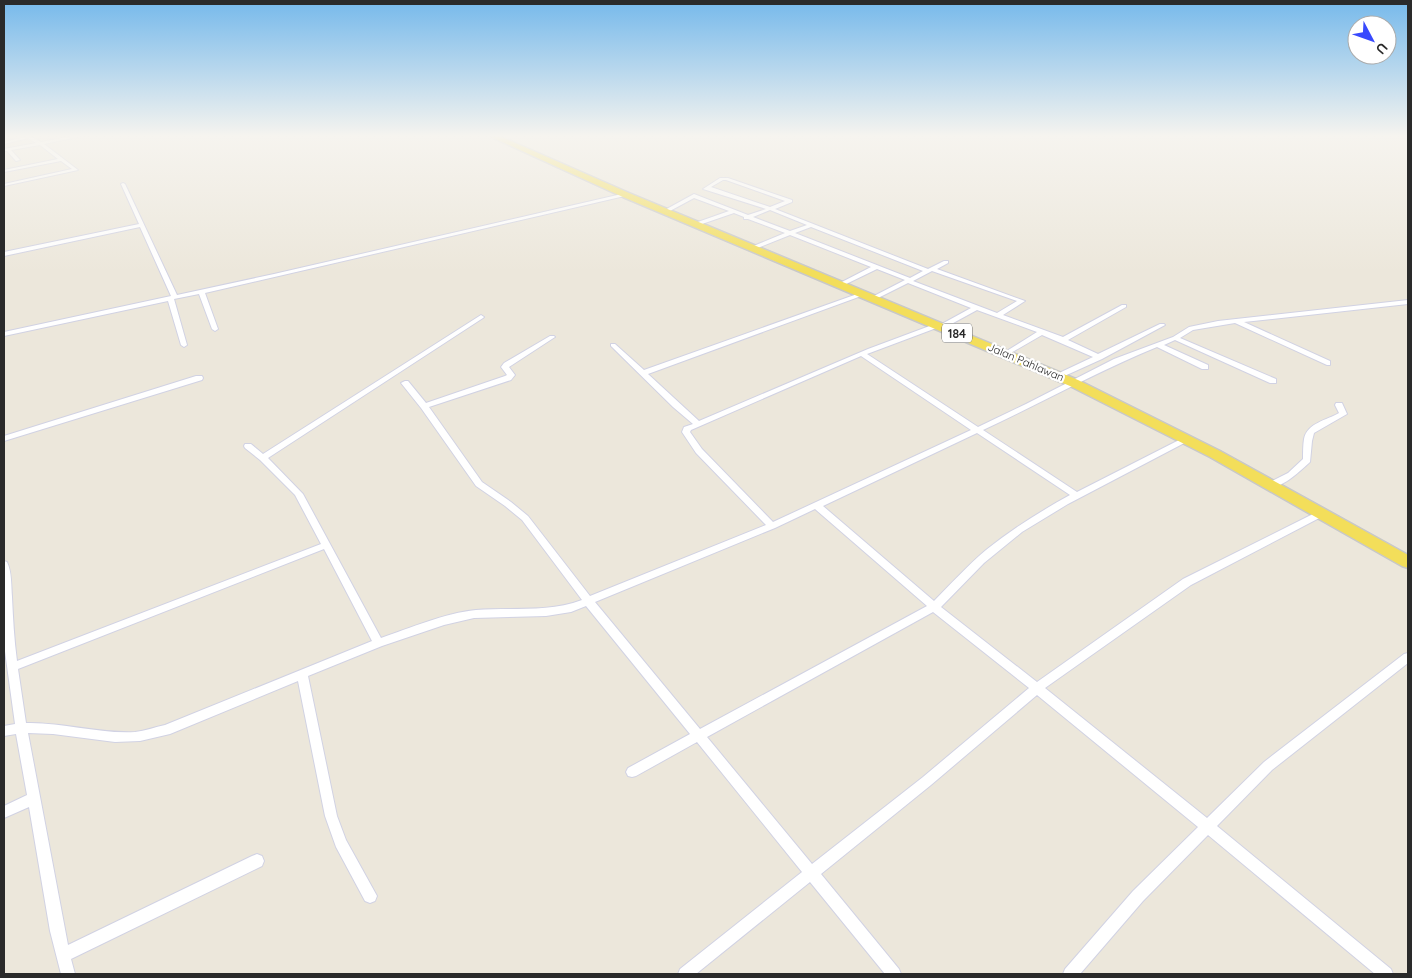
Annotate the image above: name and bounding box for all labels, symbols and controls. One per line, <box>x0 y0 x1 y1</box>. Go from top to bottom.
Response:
north arrow <box>1347 15 1397 65</box>
text: U <box>1372 39 1392 58</box>
road number: 184 <box>942 323 972 342</box>
street label: Jalan Pahlawan <box>986 340 1066 384</box>

